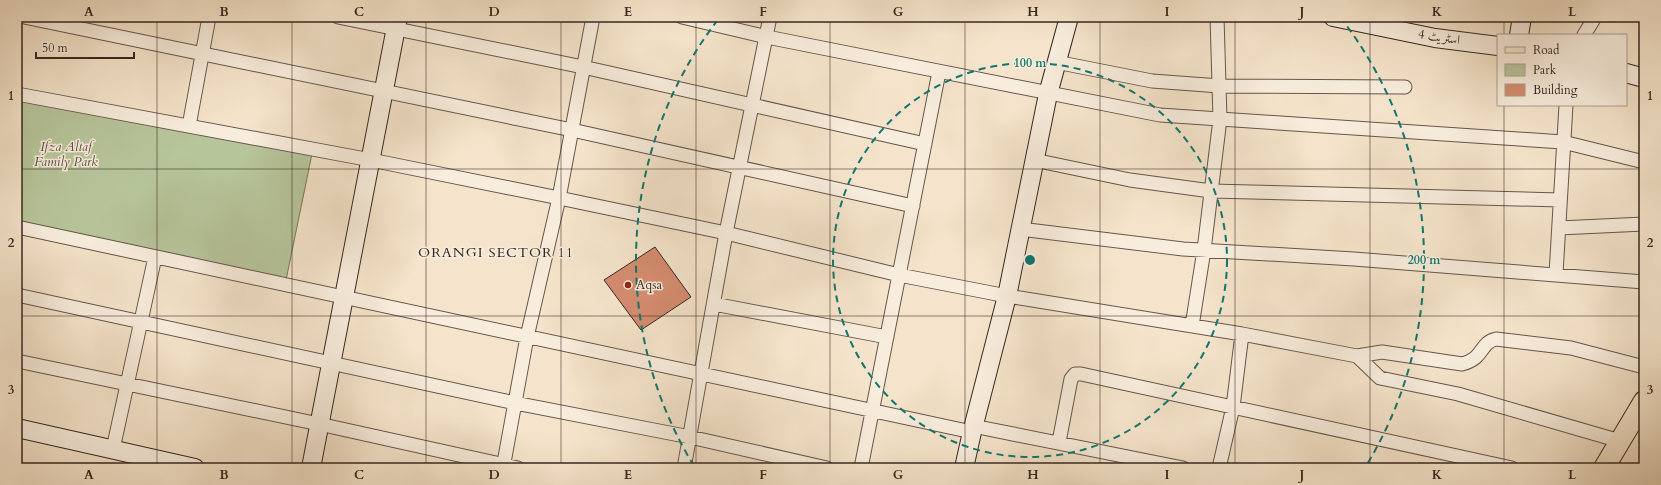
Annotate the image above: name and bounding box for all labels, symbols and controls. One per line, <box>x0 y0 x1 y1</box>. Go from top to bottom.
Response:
text: A <box>84 3 94 21</box>
text: B <box>219 3 229 21</box>
text: C <box>354 3 364 21</box>
text: D <box>488 3 500 21</box>
text: E <box>624 3 632 21</box>
text: F <box>759 3 767 21</box>
text: G <box>893 3 904 21</box>
text: H <box>1027 3 1039 21</box>
text: I <box>1164 3 1170 21</box>
text: J <box>1298 3 1305 21</box>
text: K <box>1432 3 1443 21</box>
text: L <box>1568 3 1577 21</box>
street label: اسٹریٹ 4 <box>1417 25 1462 49</box>
scale bar <box>36 34 134 60</box>
legend <box>1497 34 1627 106</box>
text: 50 m <box>42 40 69 56</box>
text: Road <box>1533 42 1560 58</box>
text: 100 m <box>1014 55 1047 71</box>
text: Park <box>1533 62 1557 78</box>
text: Building <box>1533 82 1578 98</box>
text: 1 <box>8 87 14 105</box>
text: 1 <box>1647 87 1653 105</box>
park label: Ifza Altaf Family Park <box>34 138 98 171</box>
text: 2 <box>8 234 15 252</box>
text: 2 <box>1647 234 1654 252</box>
district label: ORANGI SECTOR 11 <box>418 243 574 262</box>
text: 200 m <box>1408 252 1441 268</box>
centre of rings <box>1023 253 1037 267</box>
place label: Aqsa <box>636 276 663 294</box>
marker: Aqsa <box>623 280 633 290</box>
text: 3 <box>8 381 15 399</box>
text: 3 <box>1647 381 1654 399</box>
text: A <box>84 466 94 484</box>
text: B <box>219 466 229 484</box>
text: C <box>354 466 364 484</box>
text: D <box>488 466 500 484</box>
text: E <box>624 466 632 484</box>
text: F <box>759 466 767 484</box>
text: G <box>893 466 904 484</box>
text: H <box>1027 466 1039 484</box>
text: I <box>1164 466 1170 484</box>
text: J <box>1298 466 1305 484</box>
text: K <box>1432 466 1443 484</box>
text: L <box>1568 466 1577 484</box>

